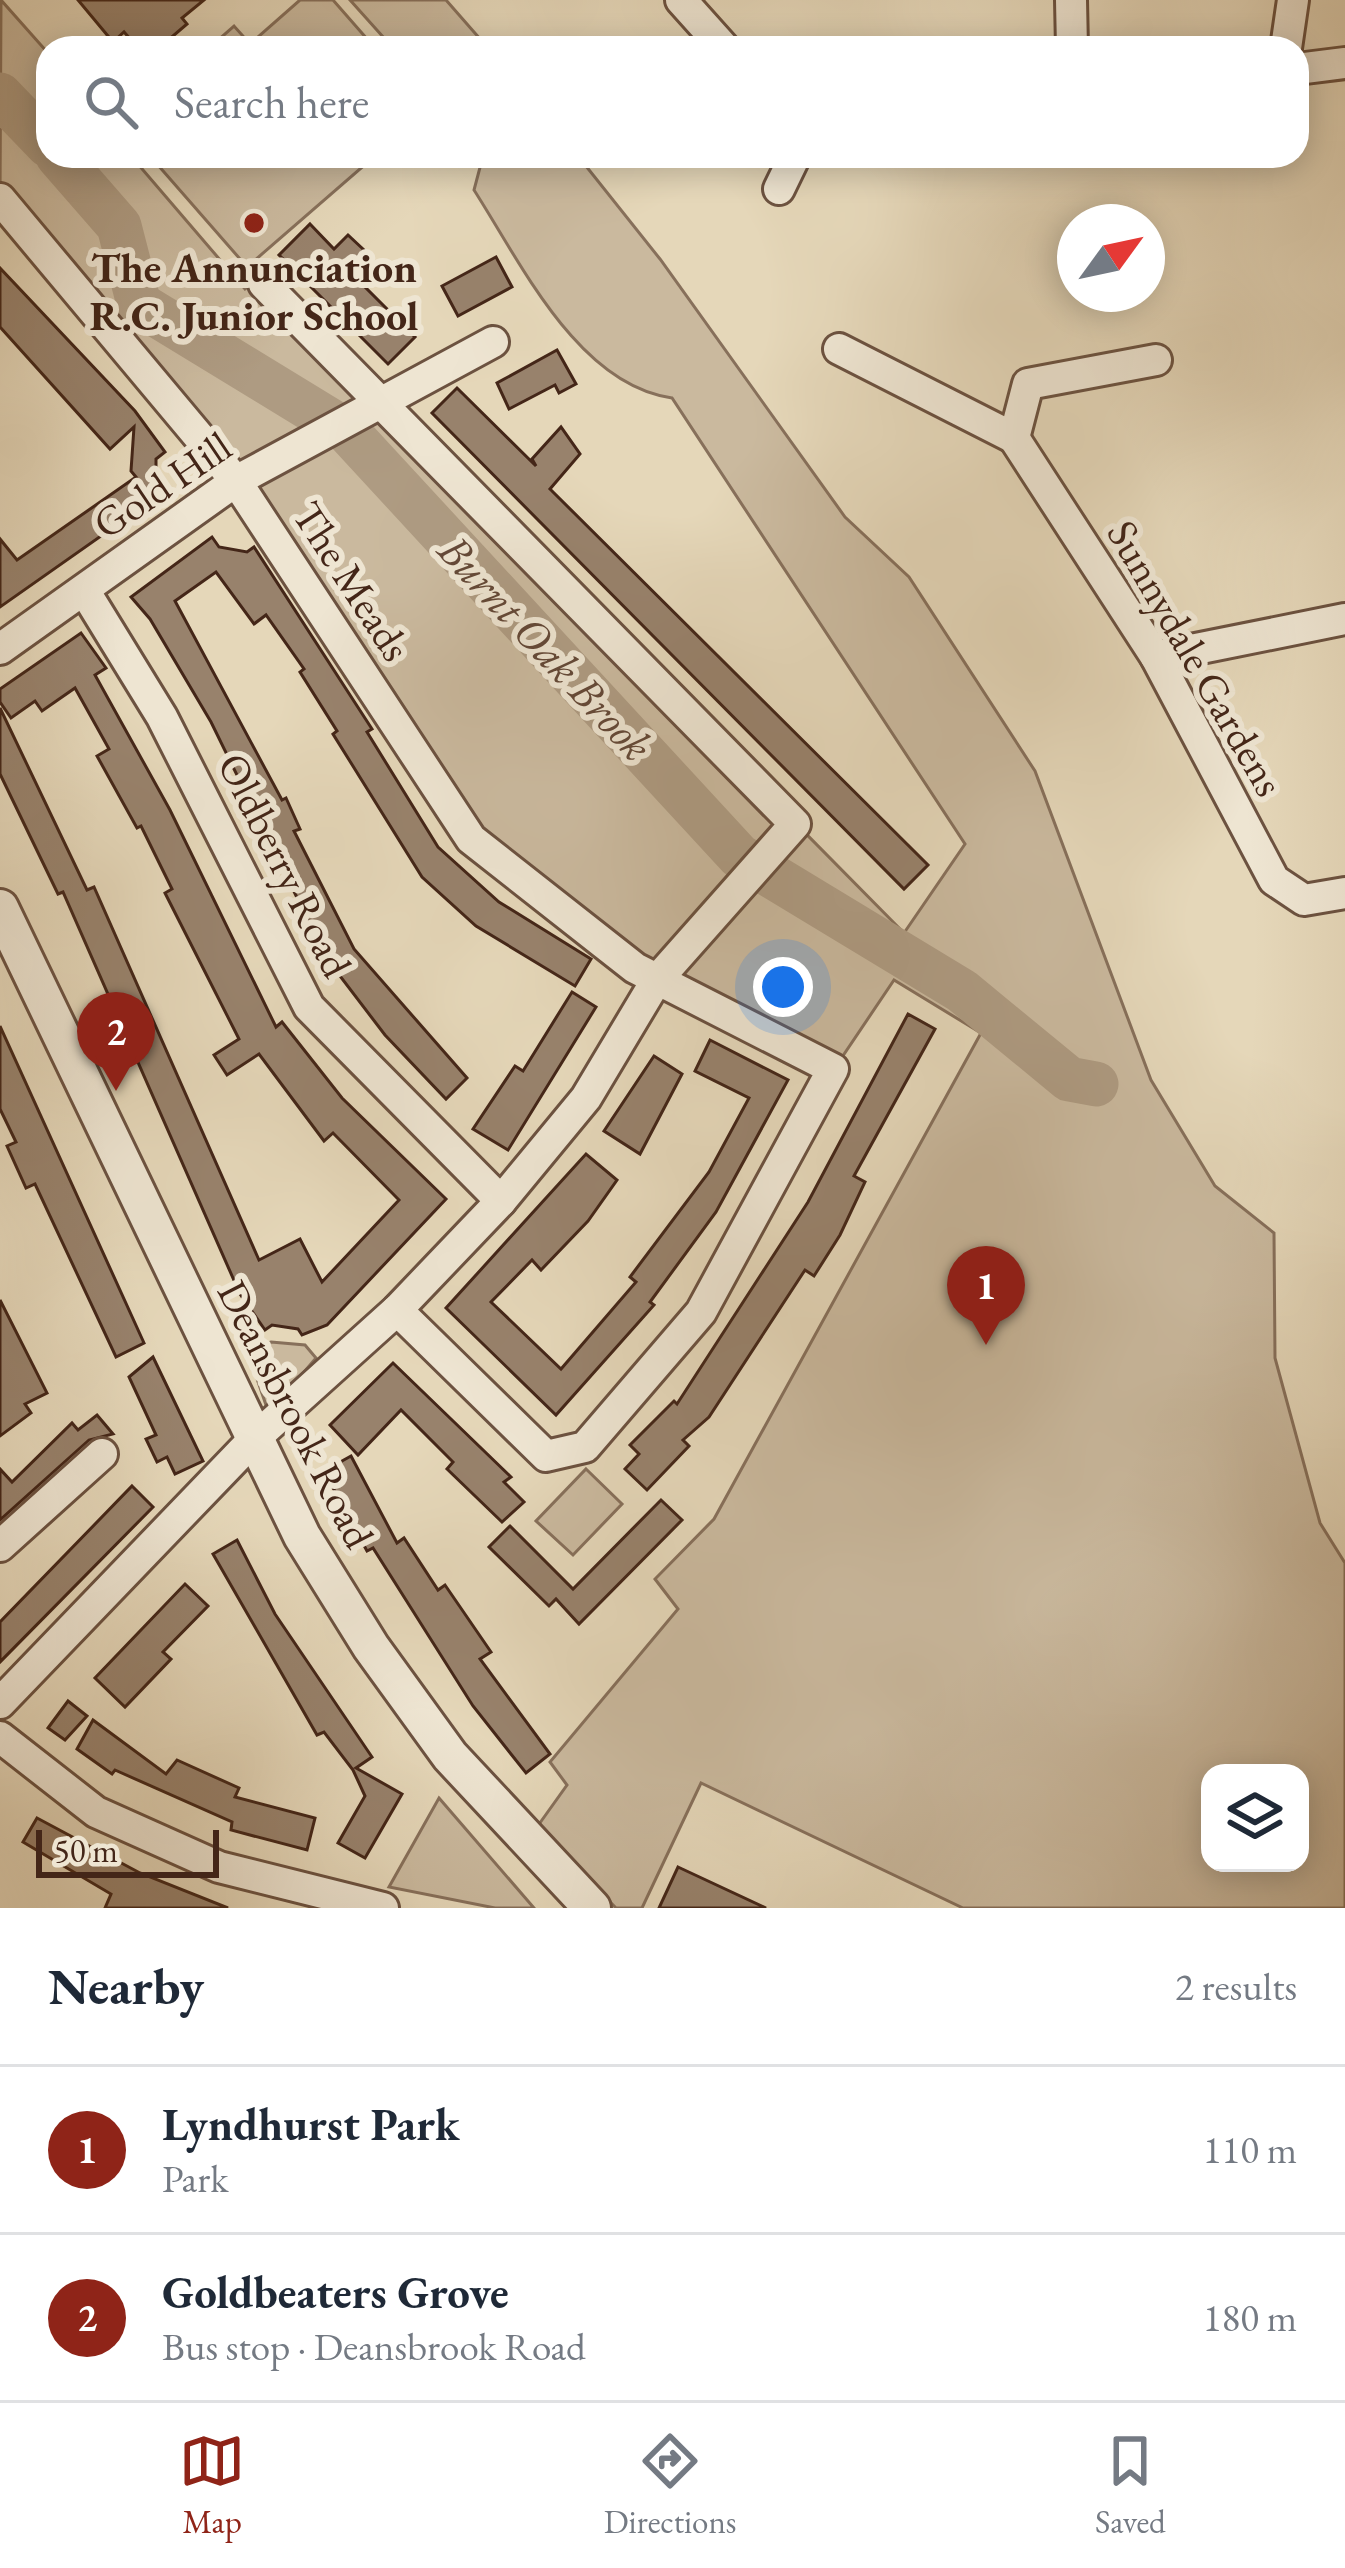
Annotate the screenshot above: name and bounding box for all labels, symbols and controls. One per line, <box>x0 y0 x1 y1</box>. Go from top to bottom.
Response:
search box <box>36 36 1309 168</box>
icon: search <box>78 69 144 135</box>
text: Search here <box>174 73 369 131</box>
north arrow <box>1057 204 1165 312</box>
marker: The Annunciation R.C. Junior School <box>241 210 267 236</box>
place label: The Annunciation R.C. Junior School <box>90 240 418 343</box>
street label: Gold Hill <box>82 419 242 551</box>
street label: The Meads <box>280 491 424 671</box>
street label: Sunnydale Gardens <box>1095 510 1297 806</box>
water label: Burnt Oak Brook <box>425 521 666 773</box>
street label: Oldberry Road <box>205 744 365 987</box>
your location <box>753 957 813 1017</box>
pin: 2 <box>77 992 155 1091</box>
pin: 1 <box>947 1246 1025 1345</box>
street label: Deansbrook Road <box>205 1271 387 1558</box>
map controls <box>1201 1764 1309 1872</box>
button: layers <box>1201 1764 1309 1872</box>
scale bar <box>36 1824 219 1877</box>
text: 50 m <box>54 1829 118 1872</box>
text: Nearby <box>48 1953 204 2019</box>
text: 2 results <box>1175 1961 1297 2012</box>
text: Lyndhurst Park <box>162 2095 460 2153</box>
text: 1 <box>77 2124 97 2175</box>
text: 110 m <box>1203 2124 1297 2175</box>
text: Park <box>162 2153 228 2204</box>
text: Goldbeaters Grove <box>162 2263 509 2321</box>
text: 2 <box>77 2292 97 2343</box>
text: 180 m <box>1203 2292 1297 2343</box>
text: Bus stop · Deansbrook Road <box>162 2321 586 2372</box>
tab: Map <box>179 2428 245 2543</box>
tab: Directions <box>604 2428 737 2543</box>
tab: Saved <box>1095 2428 1166 2543</box>

